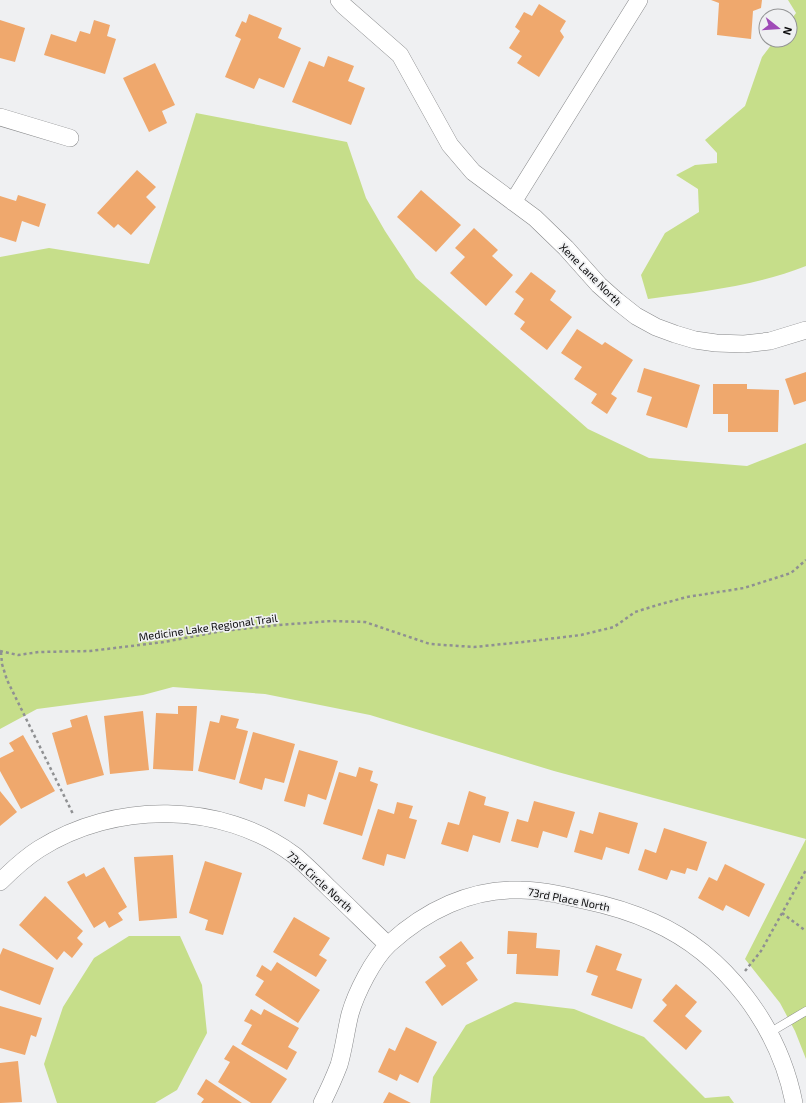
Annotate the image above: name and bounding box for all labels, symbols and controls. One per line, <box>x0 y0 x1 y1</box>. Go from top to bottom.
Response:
north arrow <box>758 8 798 48</box>
text: N <box>781 25 795 37</box>
street label: Xene Lane North <box>557 240 625 308</box>
street label: Medicine Lake Regional Trail <box>138 611 279 643</box>
street label: 73rd Circle North <box>284 848 356 914</box>
street label: 73rd Place North <box>527 885 611 913</box>

